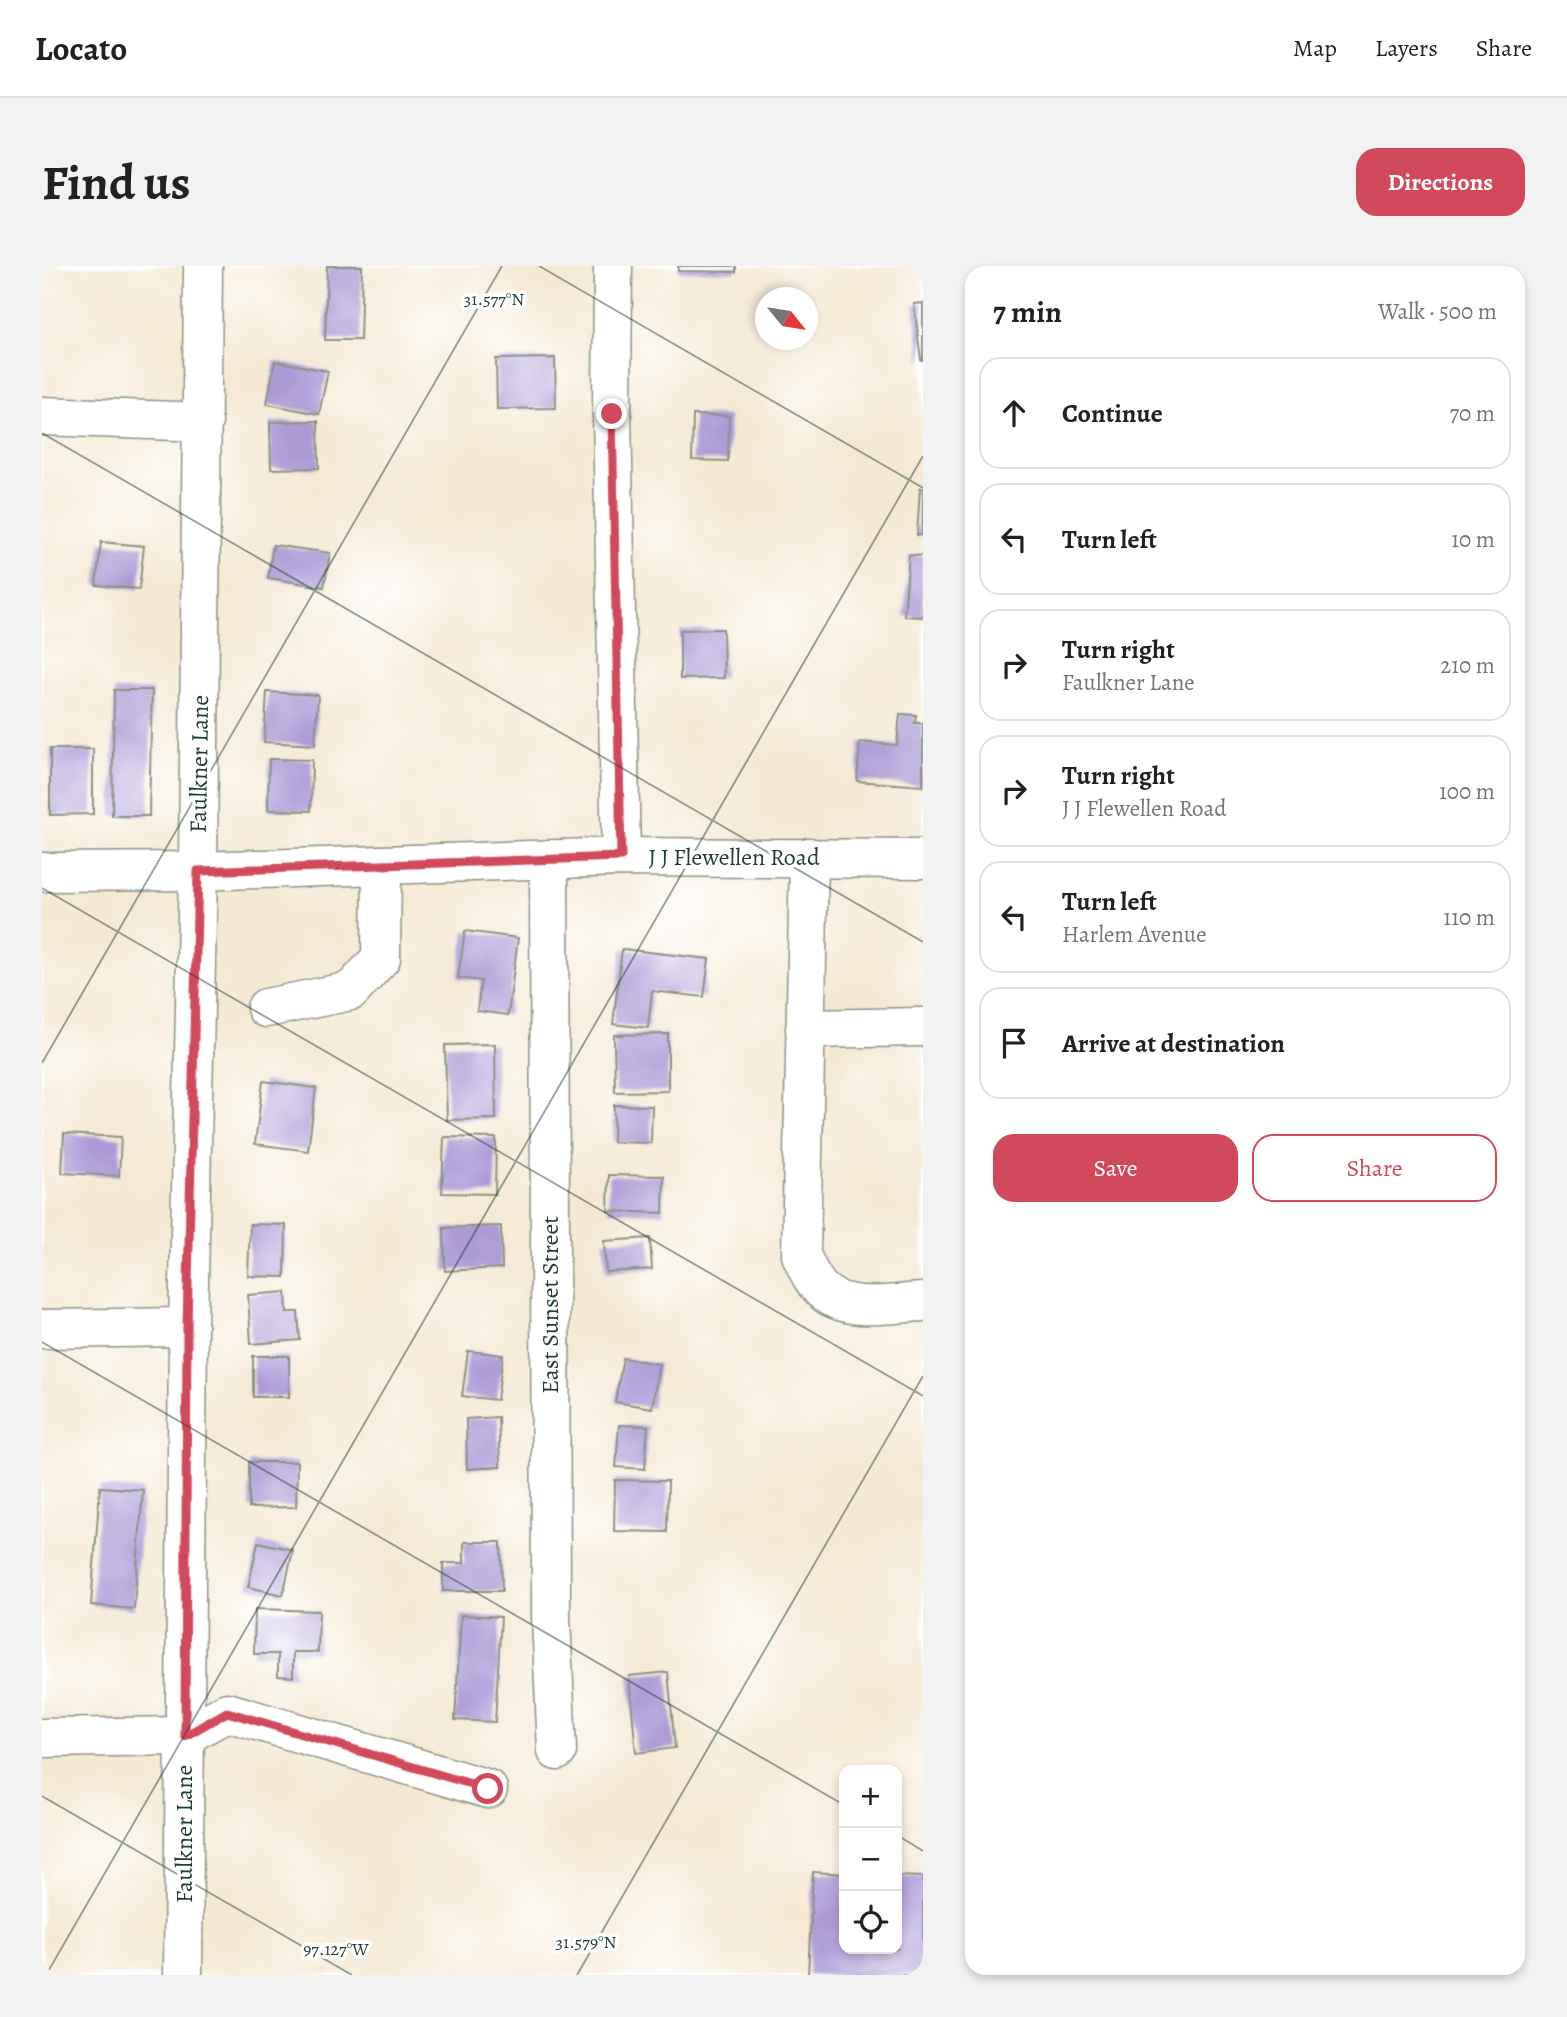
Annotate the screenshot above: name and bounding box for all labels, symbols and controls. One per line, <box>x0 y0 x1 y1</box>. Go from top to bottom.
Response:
text: Locato <box>35 26 127 71</box>
text: Map <box>1293 32 1337 64</box>
text: Layers <box>1375 32 1438 64</box>
text: Share <box>1476 32 1532 64</box>
button: Directions <box>1356 148 1525 216</box>
text: Find us <box>42 149 190 216</box>
text: 31.577°N <box>464 287 524 311</box>
north arrow <box>755 287 818 350</box>
text: 7 min <box>993 292 1062 332</box>
text: Walk · 500 m <box>1378 296 1497 327</box>
icon: ahead <box>995 394 1033 432</box>
text: Continue <box>1062 396 1163 431</box>
route end <box>596 398 627 429</box>
text: 70 m <box>1449 398 1495 429</box>
icon: left <box>995 520 1033 558</box>
text: Turn left <box>1062 522 1157 557</box>
text: 10 m <box>1451 524 1495 555</box>
text: Turn right <box>1062 632 1175 667</box>
icon: right <box>995 646 1033 684</box>
text: 210 m <box>1440 650 1495 681</box>
text: Faulkner Lane <box>1062 667 1195 698</box>
street label: Faulkner Lane <box>182 695 216 833</box>
text: Turn right <box>1062 758 1175 793</box>
icon: right <box>995 772 1033 810</box>
text: 100 m <box>1439 776 1495 807</box>
text: J J Flewellen Road <box>1062 793 1227 824</box>
street label: J J Flewellen Road <box>648 841 820 873</box>
text: Turn left <box>1062 884 1157 919</box>
icon: left <box>995 898 1033 936</box>
text: 110 m <box>1443 902 1495 933</box>
text: Harlem Avenue <box>1062 919 1207 950</box>
icon: arrive <box>995 1024 1033 1062</box>
text: Arrive at destination <box>1062 1026 1285 1061</box>
button: Save <box>993 1134 1238 1202</box>
button: Share <box>1252 1134 1497 1202</box>
street label: East Sunset Street <box>534 1216 566 1394</box>
street label: Faulkner Lane <box>168 1765 200 1903</box>
map controls <box>839 1765 902 1954</box>
button: + <box>839 1765 902 1828</box>
route start <box>472 1773 503 1804</box>
button: − <box>839 1828 902 1891</box>
button: locate <box>839 1891 902 1954</box>
text: 31.579°N <box>555 1930 617 1954</box>
text: 97.127°W <box>303 1937 369 1961</box>

